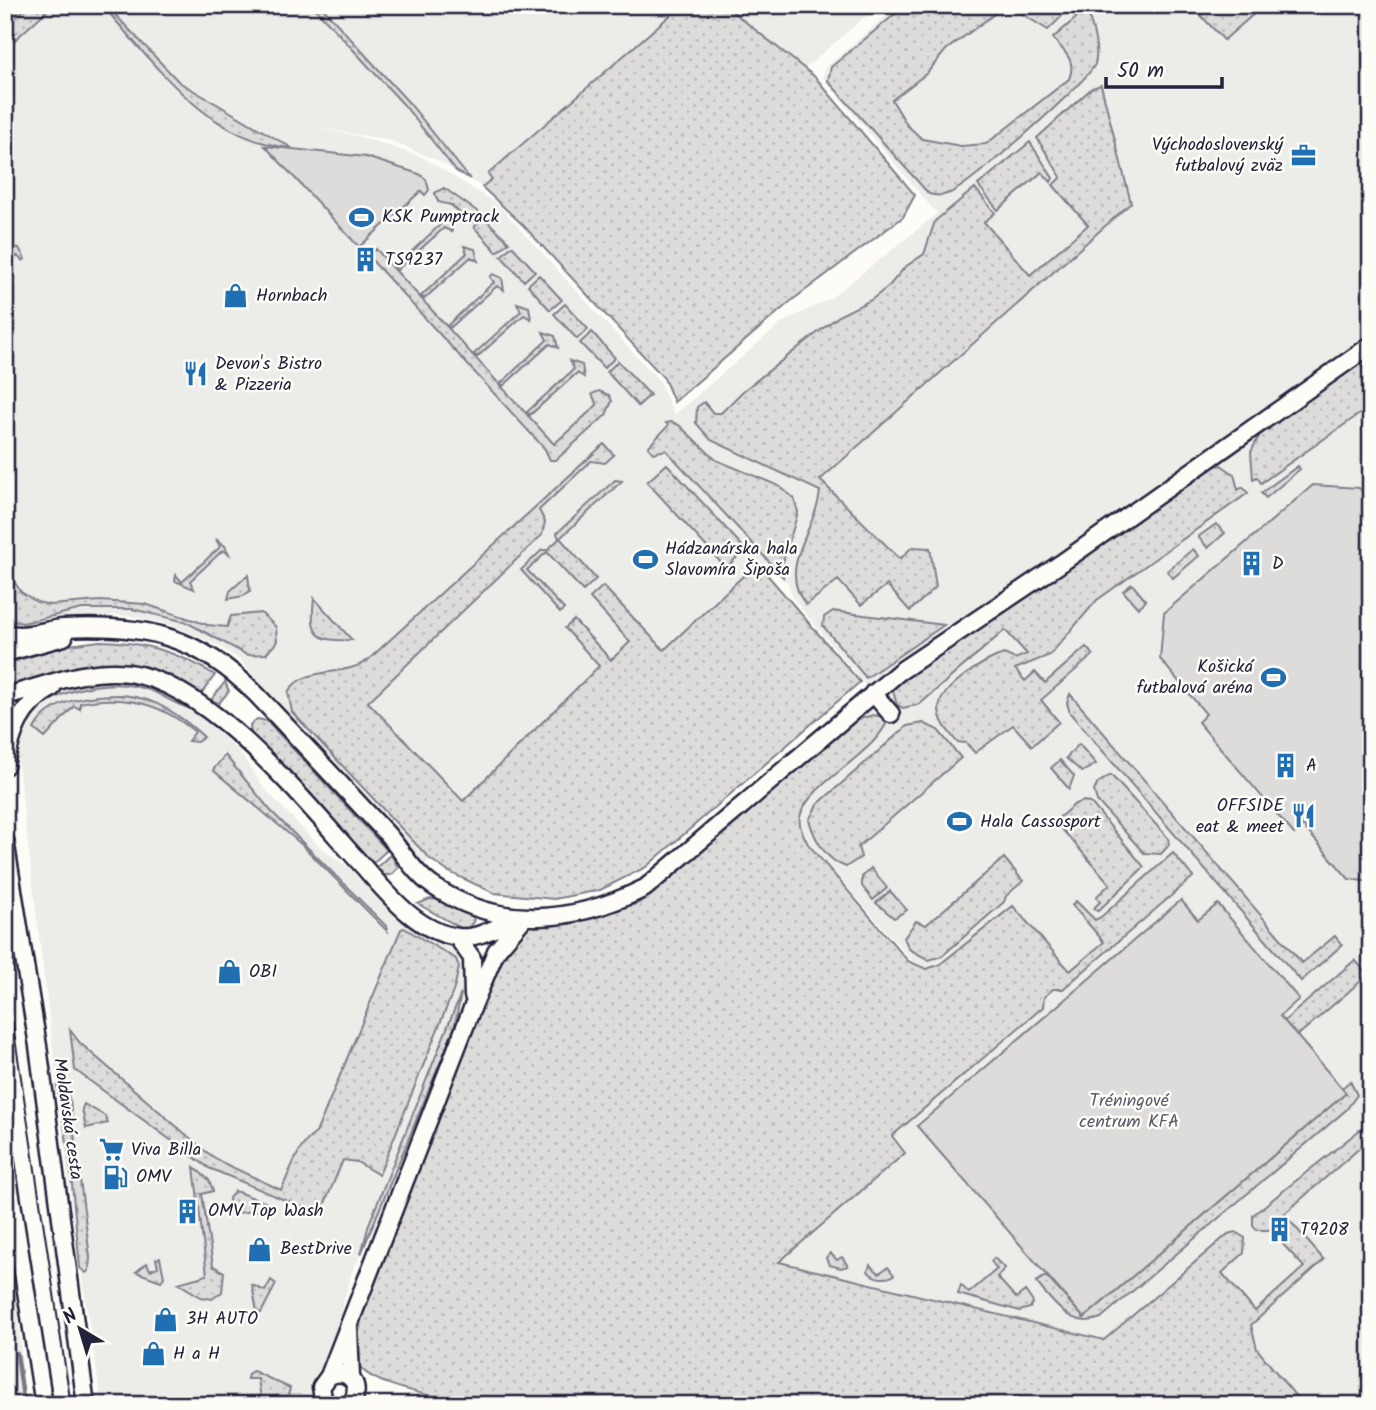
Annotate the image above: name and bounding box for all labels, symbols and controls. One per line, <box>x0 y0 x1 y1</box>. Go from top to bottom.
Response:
scale bar <box>1106 46 1222 90</box>
text: 50 m <box>1117 55 1164 88</box>
place label: Východoslovenský futbalový zväz <box>1152 131 1285 181</box>
office icon: Východoslovenský futbalový zväz <box>1289 141 1317 169</box>
sports icon: KSK Pumptrack <box>348 203 376 231</box>
place label: KSK Pumptrack <box>382 203 500 232</box>
building icon: TS9237 <box>351 246 379 274</box>
place label: TS9237 <box>385 246 443 275</box>
shop icon: Hornbach <box>222 282 250 310</box>
place label: Hornbach <box>256 282 327 311</box>
place label: Devon's Bistro & Pizzeria <box>215 350 322 400</box>
restaurant icon: Devon's Bistro & Pizzeria <box>181 360 209 388</box>
place label: Hádzanárska hala Slavomíra Šipoša <box>665 535 798 585</box>
sports icon: Hádzanárska hala Slavomíra Šipoša <box>631 545 659 573</box>
building icon: D <box>1238 550 1266 578</box>
place label: D <box>1272 550 1284 579</box>
place label: Košická futbalová aréna <box>1137 653 1254 703</box>
sports icon: Košická futbalová aréna <box>1259 663 1287 691</box>
building icon: A <box>1272 752 1300 780</box>
place label: A <box>1306 752 1317 781</box>
place label: OFFSIDE eat & meet <box>1196 792 1285 842</box>
restaurant icon: OFFSIDE eat & meet <box>1290 802 1318 830</box>
sports icon: Hala Cassosport <box>946 808 974 836</box>
place label: Hala Cassosport <box>980 808 1102 837</box>
shop icon: OBI <box>215 958 243 986</box>
place label: OBI <box>249 958 277 987</box>
street label: Moldavská cesta <box>44 1056 90 1182</box>
park label: Tréningové centrum KFA <box>1079 1087 1179 1137</box>
supermarket icon: Viva Billa <box>97 1136 125 1164</box>
place label: Viva Billa <box>131 1136 201 1165</box>
fuel station icon: OMV <box>102 1163 130 1191</box>
place label: OMV <box>136 1163 172 1192</box>
building icon: OMV Top Wash <box>174 1197 202 1225</box>
place label: OMV Top Wash <box>208 1197 323 1226</box>
building icon: T9208 <box>1266 1216 1294 1244</box>
place label: T9208 <box>1300 1216 1349 1245</box>
shop icon: BestDrive <box>246 1235 274 1263</box>
place label: BestDrive <box>280 1235 352 1264</box>
north arrow <box>46 1294 116 1364</box>
text: N <box>57 1302 85 1333</box>
shop icon: 3H AUTO <box>152 1305 180 1333</box>
place label: 3H AUTO <box>186 1305 258 1334</box>
shop icon: H a H <box>139 1340 167 1368</box>
place label: H a H <box>173 1340 220 1369</box>

